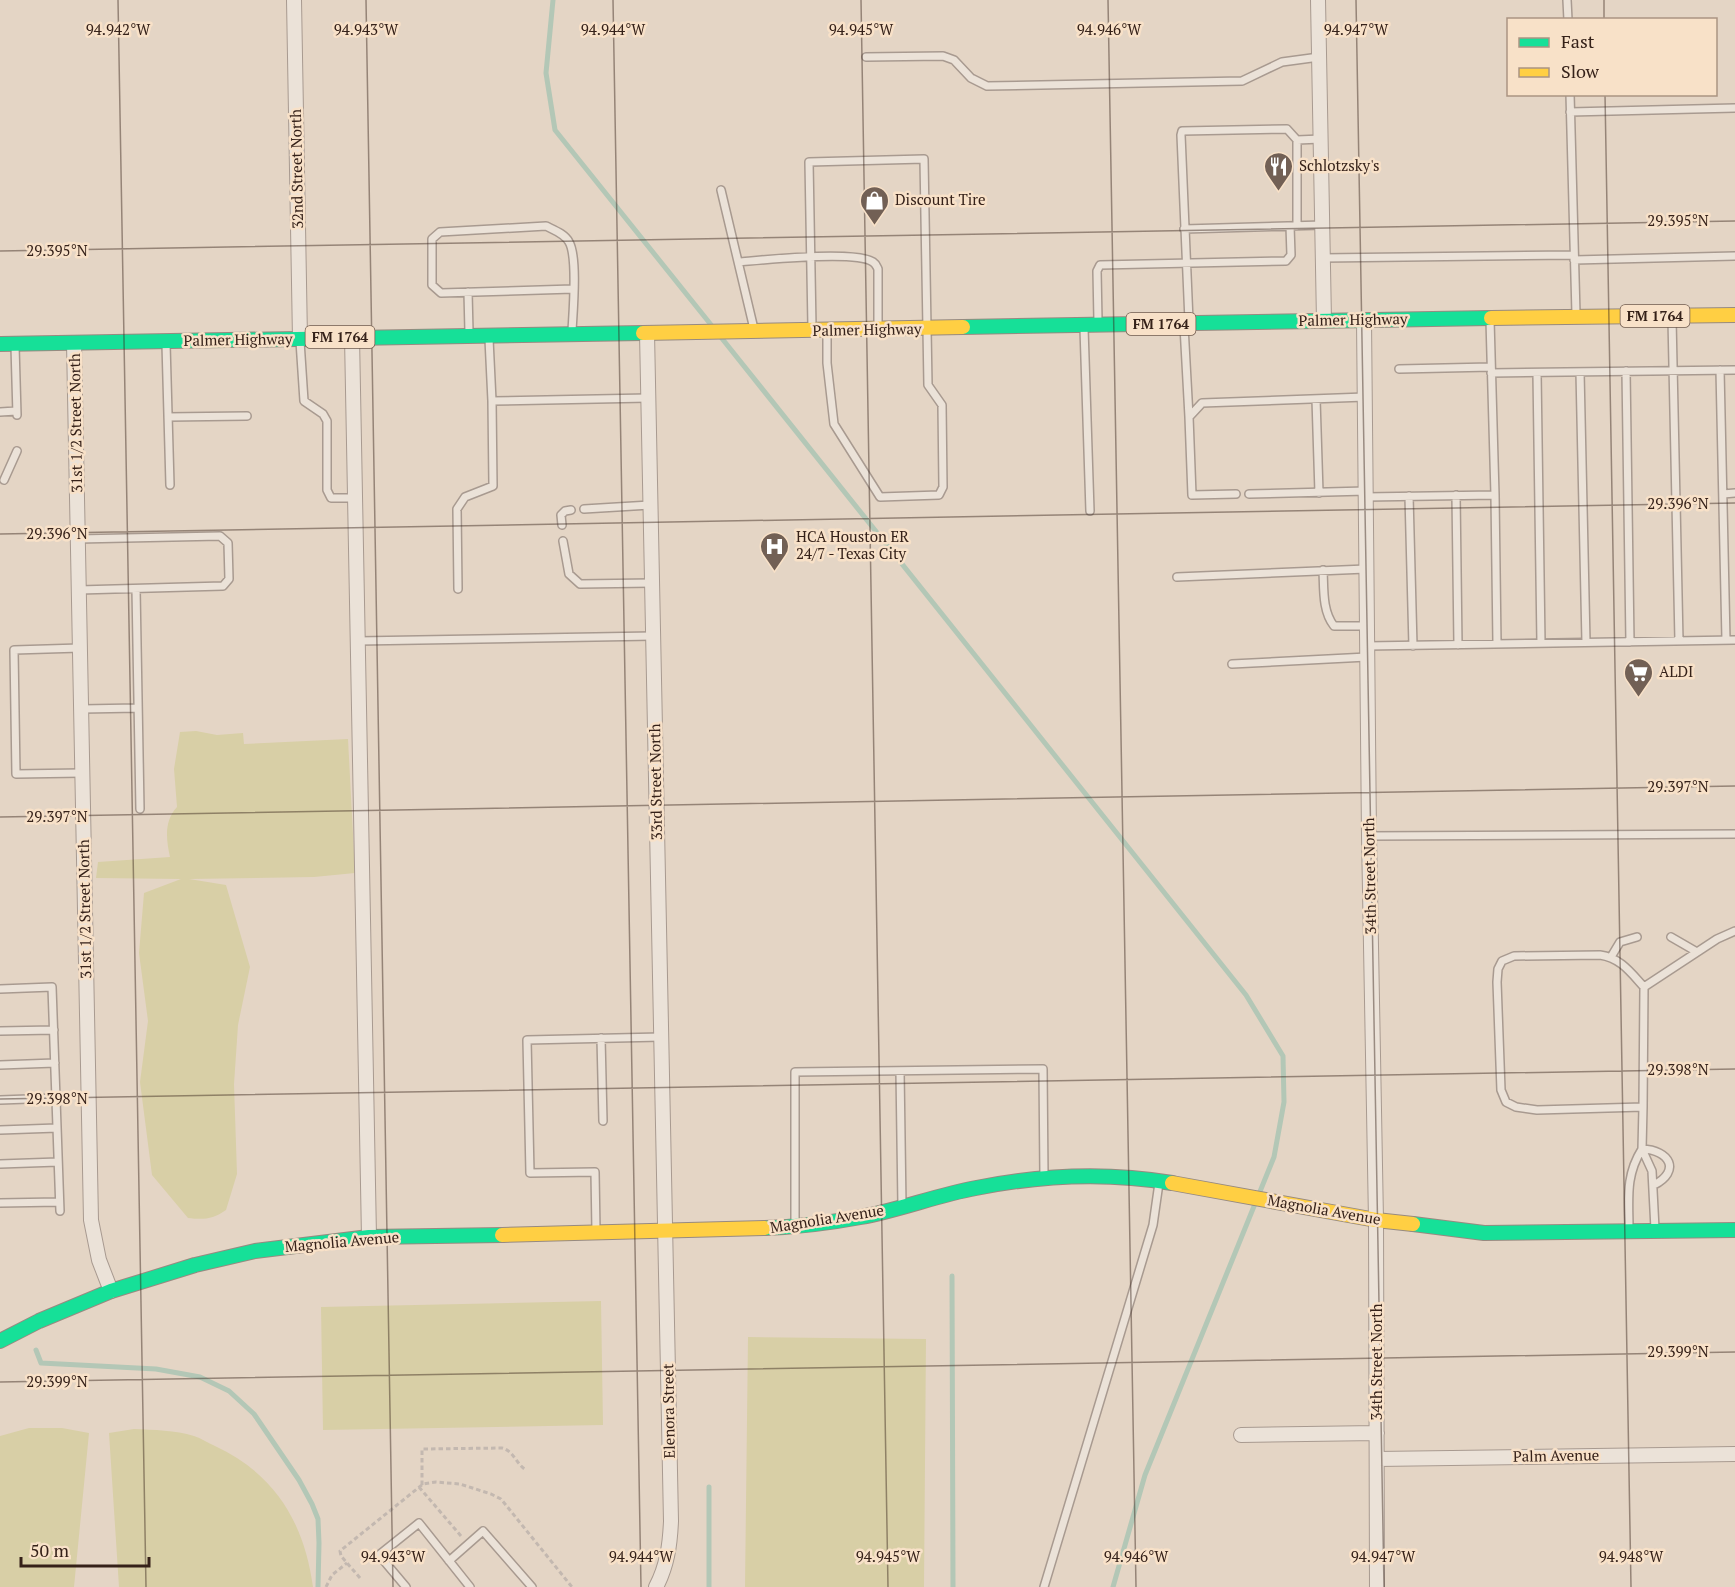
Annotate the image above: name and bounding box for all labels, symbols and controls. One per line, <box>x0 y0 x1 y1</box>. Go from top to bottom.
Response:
legend <box>1507 18 1717 96</box>
text: 94.942°W <box>86 19 151 39</box>
text: 94.943°W <box>334 19 399 39</box>
text: 94.944°W <box>581 19 646 39</box>
text: 94.945°W <box>829 19 894 39</box>
text: 94.946°W <box>1077 19 1142 39</box>
text: 94.947°W <box>1324 19 1389 39</box>
text: Fast <box>1561 29 1595 53</box>
text: Slow <box>1561 59 1600 83</box>
street label: 32nd Street North <box>285 109 307 229</box>
restaurant icon: Schlotzsky's <box>1262 150 1294 192</box>
place label: Schlotzsky's <box>1299 155 1380 175</box>
shop icon: Discount Tire <box>858 184 890 226</box>
place label: Discount Tire <box>895 189 985 209</box>
text: 29.395°N <box>1647 210 1709 230</box>
text: 29.395°N <box>26 240 88 260</box>
road number: FM 1764 <box>1620 305 1690 327</box>
street label: Palmer Highway <box>1298 308 1408 330</box>
road number: FM 1764 <box>1126 313 1196 335</box>
street label: Palmer Highway <box>812 318 922 340</box>
road number: FM 1764 <box>306 326 374 348</box>
street label: Palmer Highway <box>183 328 293 350</box>
street label: 31st 1/2 Street North <box>64 353 86 493</box>
text: 29.396°N <box>1647 493 1709 513</box>
text: 29.396°N <box>26 523 88 543</box>
place label: HCA Houston ER 24/7 - Texas City <box>796 526 909 563</box>
hospital icon: HCA Houston ER 24/7 - Texas City <box>759 530 791 572</box>
supermarket icon: ALDI <box>1622 656 1654 698</box>
place label: ALDI <box>1659 661 1693 681</box>
street label: 33rd Street North <box>644 723 666 841</box>
text: 29.397°N <box>1647 776 1709 796</box>
text: 29.397°N <box>26 806 88 826</box>
street label: 34th Street North <box>1358 817 1380 935</box>
street label: 31st 1/2 Street North <box>73 839 95 979</box>
text: 29.398°N <box>1647 1059 1709 1079</box>
text: 29.398°N <box>26 1088 88 1108</box>
street label: Magnolia Avenue <box>1266 1189 1382 1229</box>
street label: Magnolia Avenue <box>769 1199 885 1237</box>
street label: Magnolia Avenue <box>284 1226 400 1256</box>
street label: 34th Street North <box>1366 1303 1386 1421</box>
text: 29.399°N <box>1647 1341 1709 1361</box>
street label: Elenora Street <box>657 1363 679 1459</box>
text: 29.399°N <box>26 1371 88 1391</box>
street label: Palm Avenue <box>1513 1444 1599 1466</box>
scale bar <box>21 1530 148 1568</box>
text: 50 m <box>30 1538 70 1562</box>
text: 94.943°W <box>361 1546 426 1566</box>
text: 94.944°W <box>609 1546 674 1566</box>
text: 94.945°W <box>856 1546 921 1566</box>
text: 94.946°W <box>1104 1546 1169 1566</box>
text: 94.947°W <box>1351 1546 1416 1566</box>
text: 94.948°W <box>1599 1546 1664 1566</box>

